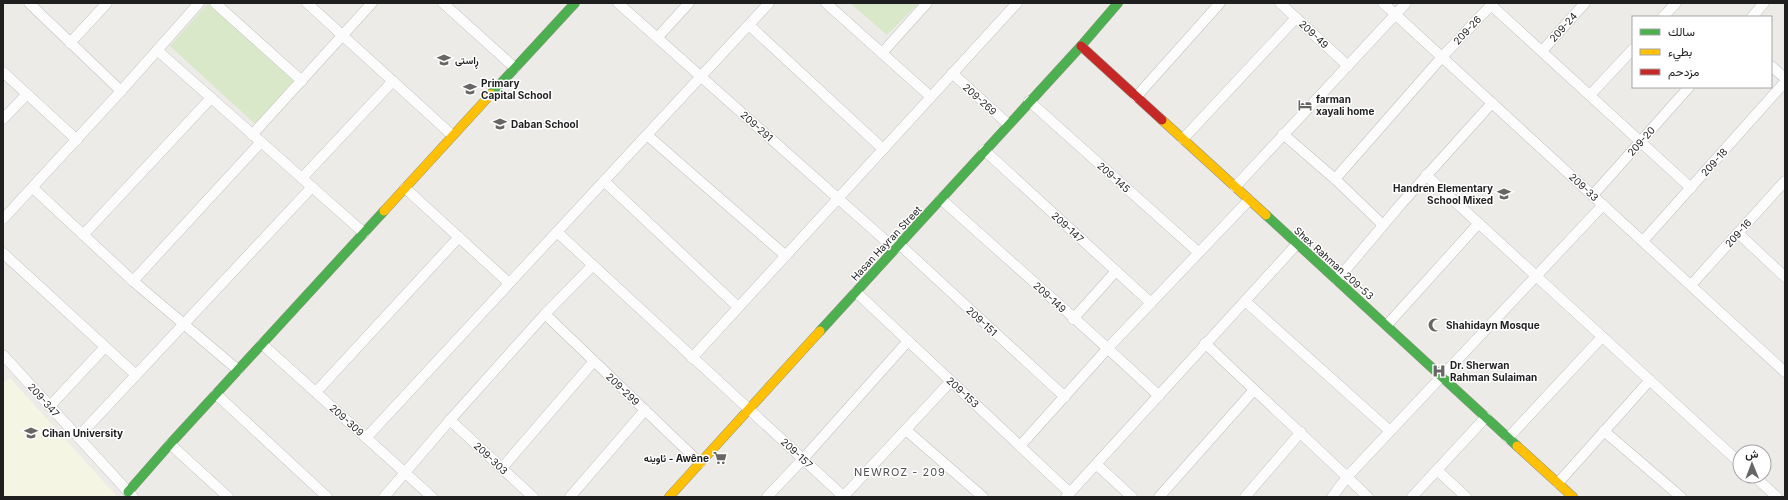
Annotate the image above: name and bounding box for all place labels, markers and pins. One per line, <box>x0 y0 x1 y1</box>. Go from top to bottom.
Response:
school or university icon: ڕاستی <box>436 52 452 68</box>
place label: ڕاستی <box>455 54 479 69</box>
place label: Primary Capital School <box>481 77 552 101</box>
school or university icon: Primary Capital School <box>462 81 478 97</box>
place label: farman xayali home <box>1316 93 1374 118</box>
hotel icon: farman xayali home <box>1297 97 1313 113</box>
school or university icon: Daban School <box>492 116 508 132</box>
place label: Daban School <box>511 118 579 130</box>
place label: Handren Elementary School Mixed <box>1393 182 1493 206</box>
school or university icon: Handren Elementary School Mixed <box>1496 186 1512 202</box>
mosque icon: Shahidayn Mosque <box>1427 317 1443 333</box>
place label: Shahidayn Mosque <box>1446 319 1540 332</box>
place label: Dr. Sherwan Rahman Sulaiman <box>1450 359 1537 383</box>
hospital icon: Dr. Sherwan Rahman Sulaiman <box>1431 363 1447 379</box>
school or university icon: Cihan University <box>23 425 39 441</box>
place label: Cihan University <box>42 427 123 440</box>
supermarket icon: ئاوینە - Awêne <box>712 450 728 466</box>
place label: ئاوینە - Awêne <box>644 452 709 465</box>

